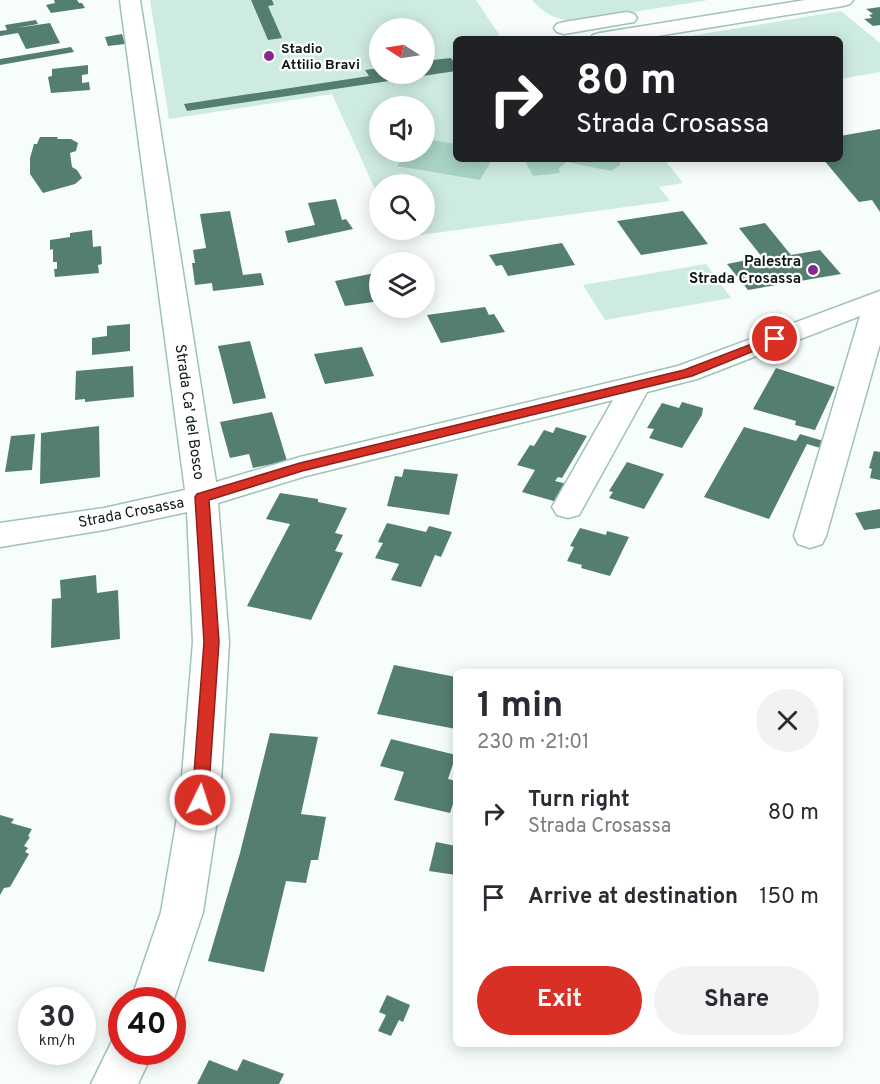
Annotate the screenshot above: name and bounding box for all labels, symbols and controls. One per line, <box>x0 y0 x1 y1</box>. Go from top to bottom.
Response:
north arrow <box>369 18 435 84</box>
map controls <box>369 18 435 318</box>
place label: Stadio Attilio Bravi <box>281 41 360 74</box>
marker: Stadio Attilio Bravi <box>262 49 276 63</box>
text: 80 m <box>576 56 677 109</box>
icon: right <box>477 60 555 138</box>
button: sound <box>369 96 435 162</box>
text: Strada Crosassa <box>576 108 769 142</box>
button: search <box>369 174 435 240</box>
button: layers <box>369 252 435 318</box>
place label: Palestra Strada Crosassa <box>689 253 801 289</box>
marker: Palestra Strada Crosassa <box>806 263 820 277</box>
pin <box>749 313 800 364</box>
icon: arrive <box>758 322 791 355</box>
street label: Strada Ca' del Bosco <box>170 343 207 481</box>
street label: Strada Crosassa <box>77 494 186 533</box>
text: 1 min <box>477 684 563 730</box>
button: close <box>756 689 819 752</box>
text: 230 m · 21:01 <box>477 730 589 756</box>
position arrow <box>168 768 232 832</box>
text: Turn right <box>528 787 630 814</box>
icon: right <box>477 797 510 830</box>
text: 80 m <box>768 800 819 827</box>
text: Strada Crosassa <box>528 814 671 840</box>
icon: arrive <box>477 881 510 914</box>
text: Arrive at destination <box>528 884 738 911</box>
text: 150 m <box>759 884 819 911</box>
button: Exit <box>477 966 642 1035</box>
button: Share <box>654 966 819 1035</box>
speed limit sign: 40 <box>108 987 186 1065</box>
text: 30 <box>38 1000 76 1037</box>
text: km/h <box>39 1032 75 1051</box>

